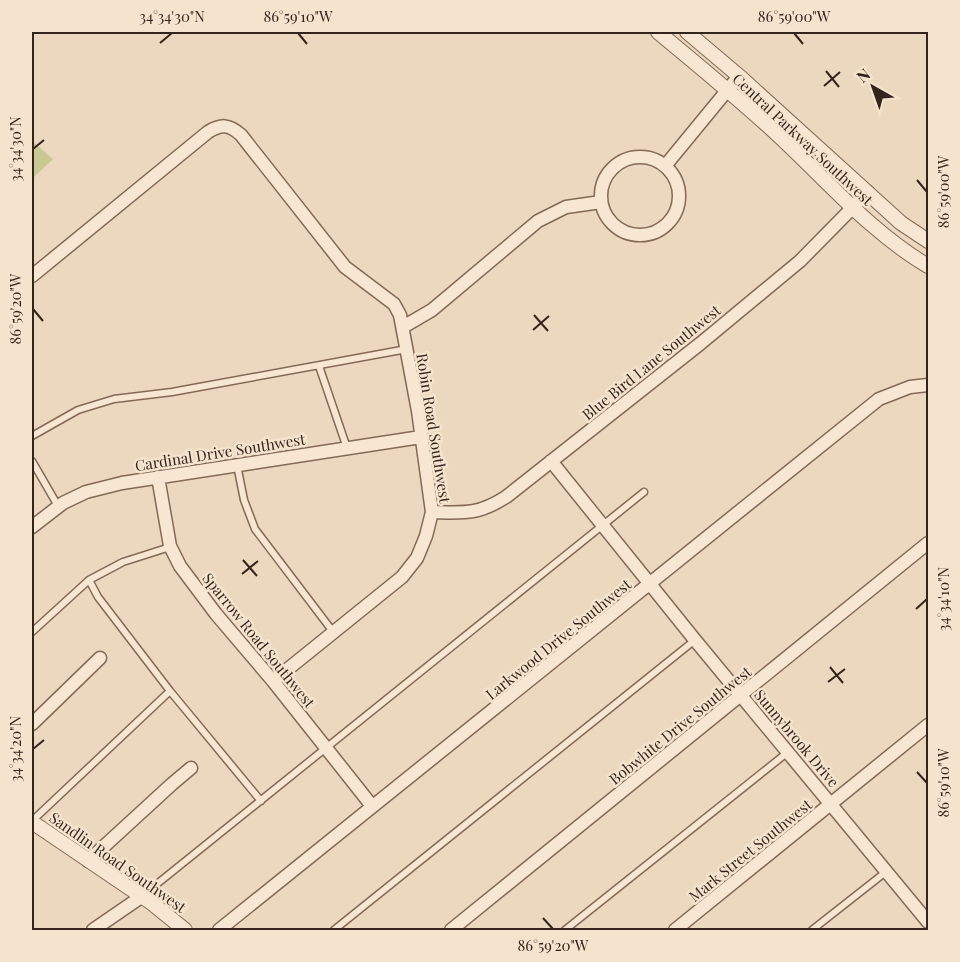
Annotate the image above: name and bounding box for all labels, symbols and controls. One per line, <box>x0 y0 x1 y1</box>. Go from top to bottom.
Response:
text: 34°34'30"N <box>139 6 205 26</box>
text: 86°59'10"W <box>263 6 333 26</box>
text: 86°59'00"W <box>758 6 831 26</box>
north arrow <box>843 57 903 117</box>
text: N <box>852 63 875 87</box>
street label: Central Parkway Southwest <box>729 69 878 210</box>
text: 34°34'30"N <box>5 116 25 182</box>
text: 86°59'00"W <box>933 155 953 228</box>
text: 86°59'20"W <box>5 273 25 344</box>
street label: Blue Bird Lane Southwest <box>578 299 725 424</box>
street label: Robin Road Southwest <box>412 352 456 505</box>
street label: Cardinal Drive Southwest <box>133 429 307 475</box>
text: 34°34'10"N <box>933 566 953 631</box>
street label: Sparrow Road Southwest <box>198 568 320 712</box>
street label: Larkwood Drive Southwest <box>481 574 635 704</box>
street label: Bobwhite Drive Southwest <box>605 661 756 789</box>
street label: Sunnybrook Drive <box>750 685 844 791</box>
text: 34°34'20"N <box>5 716 25 782</box>
text: 86°59'10"W <box>933 748 953 818</box>
street label: Mark Street Southwest <box>684 794 816 906</box>
street label: Sandlin Road Southwest <box>46 807 191 917</box>
text: 86°59'20"W <box>518 935 589 955</box>

